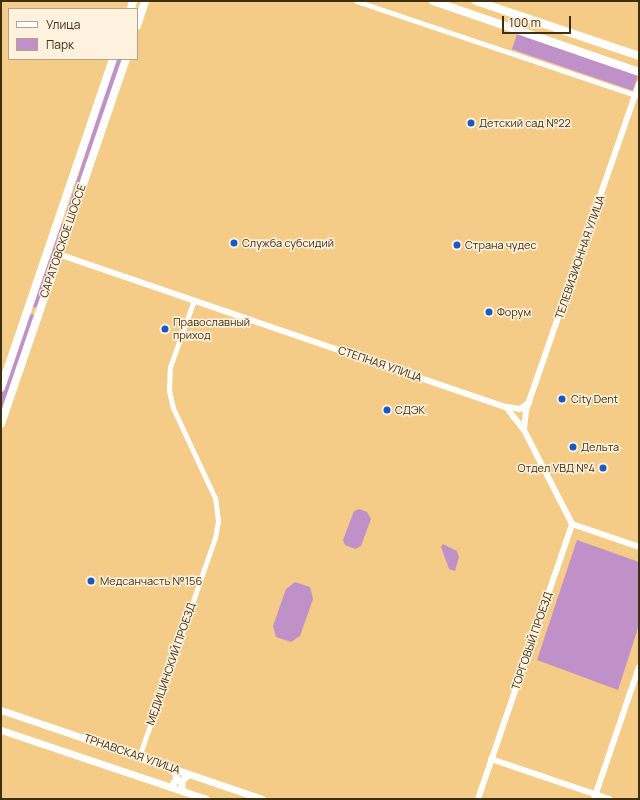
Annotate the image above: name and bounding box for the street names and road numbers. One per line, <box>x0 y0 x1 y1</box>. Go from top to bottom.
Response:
street label: САРАТОВСКОЕ ШОССЕ <box>37 183 89 299</box>
street label: ТЕЛЕВИЗИОННАЯ УЛИЦА <box>553 193 607 321</box>
street label: СТЕПНАЯ УЛИЦА <box>336 343 424 385</box>
street label: ТОРГОВЫЙ ПРОЕЗД <box>509 590 555 692</box>
street label: МЕДИЦИНСКИЙ ПРОЕЗД <box>144 601 198 727</box>
street label: ТРНАВСКАЯ УЛИЦА <box>82 731 182 777</box>

